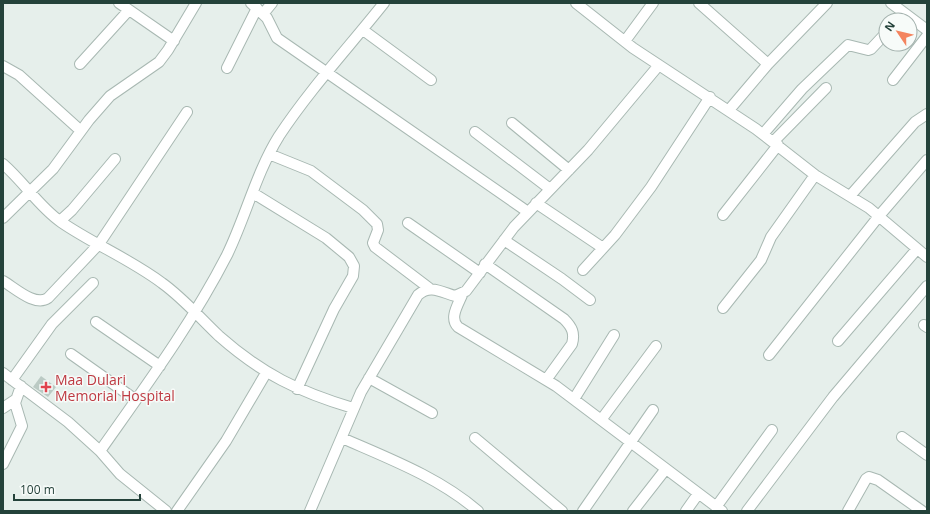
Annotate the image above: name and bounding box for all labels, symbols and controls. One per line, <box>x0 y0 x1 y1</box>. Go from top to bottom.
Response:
north arrow <box>878 12 918 52</box>
text: N <box>881 18 898 34</box>
place label: Maa Dulari Memorial Hospital <box>55 370 175 405</box>
marker: Maa Dulari Memorial Hospital <box>40 381 52 393</box>
scale bar <box>14 476 140 502</box>
text: 100 m <box>20 481 55 498</box>

